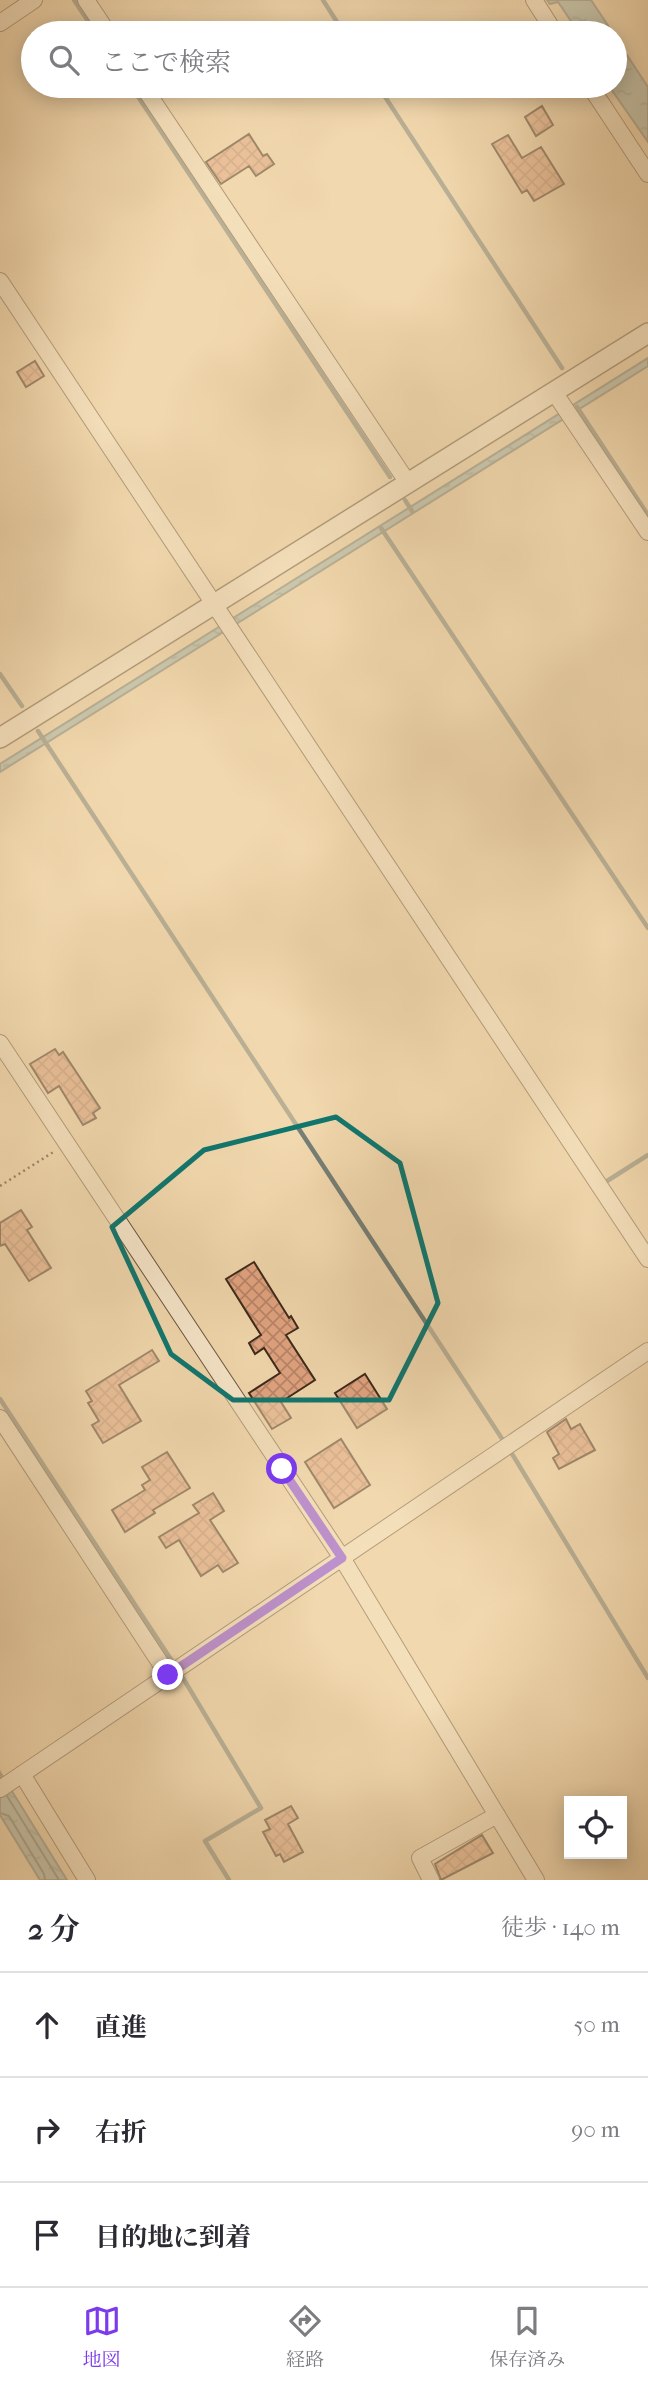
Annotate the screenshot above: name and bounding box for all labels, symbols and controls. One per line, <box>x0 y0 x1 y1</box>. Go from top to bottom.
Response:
search box <box>21 21 627 98</box>
icon: search <box>45 41 83 79</box>
text: ここで検索 <box>101 47 231 78</box>
route start <box>266 1453 297 1484</box>
route end <box>152 1659 183 1690</box>
map controls <box>564 1796 627 1859</box>
button: locate <box>564 1796 627 1859</box>
text: 2 分 <box>28 1912 80 1947</box>
text: 徒歩 · 140 m <box>501 1914 620 1941</box>
icon: ahead <box>28 2006 66 2044</box>
text: 50 m <box>573 2011 620 2038</box>
text: 直進 <box>95 2012 147 2043</box>
icon: right <box>28 2111 66 2149</box>
text: 90 m <box>571 2116 620 2143</box>
text: 右折 <box>95 2117 147 2148</box>
icon: arrive <box>28 2216 66 2254</box>
text: 目的地に到着 <box>95 2222 251 2253</box>
tab: 地図 <box>83 2302 121 2371</box>
tab: 経路 <box>286 2302 324 2371</box>
tab: 保存済み <box>489 2302 565 2371</box>

